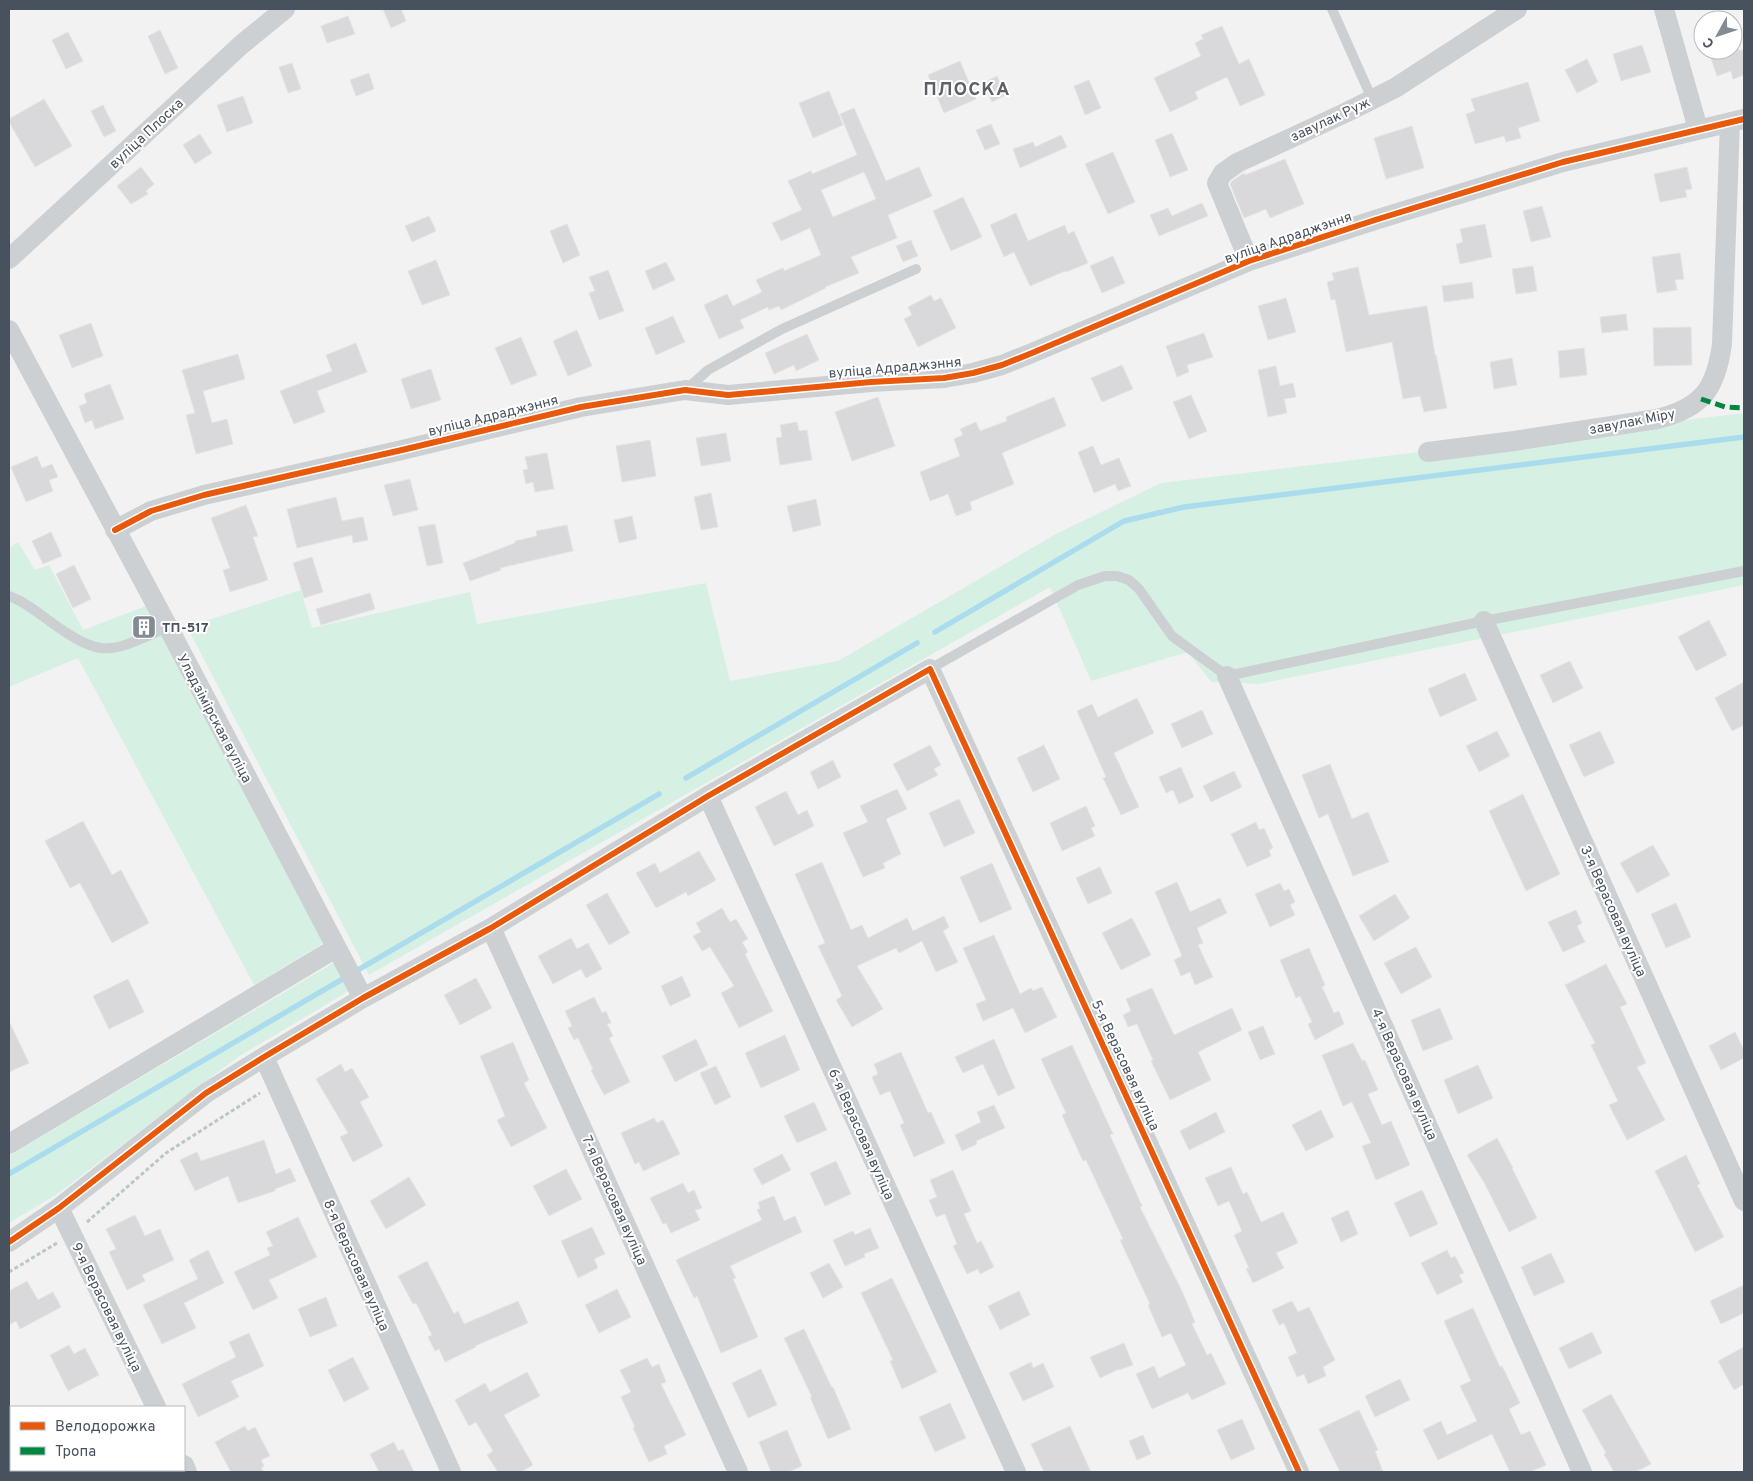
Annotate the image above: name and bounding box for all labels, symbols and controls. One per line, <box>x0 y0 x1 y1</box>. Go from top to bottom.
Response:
north arrow <box>1693 10 1743 60</box>
text: С <box>1700 33 1719 51</box>
district label: ПЛОСКА <box>923 78 1011 102</box>
street label: завулак Руж <box>1288 94 1373 146</box>
street label: вуліца Плоска <box>106 95 188 173</box>
street label: вуліца Адраджэння <box>1223 209 1354 268</box>
street label: вуліца Адраджэння <box>828 354 962 383</box>
street label: вуліца Адраджэння <box>427 392 560 441</box>
street label: завулак Міру <box>1588 406 1677 439</box>
building icon: ТП-517 <box>131 614 157 640</box>
place label: ТП-517 <box>162 620 208 637</box>
street label: Уладзімірская вуліца <box>172 651 255 786</box>
street label: 3-я Верасовая вуліца <box>1576 843 1649 980</box>
street label: 5-я Верасовая вуліца <box>1087 998 1162 1134</box>
street label: 4-я Верасовая вуліца <box>1367 1006 1440 1143</box>
street label: 6-я Верасовая вуліца <box>824 1066 897 1203</box>
street label: 7-я Верасовая вуліца <box>577 1133 650 1268</box>
street label: 8-я Верасовая вуліца <box>319 1197 392 1334</box>
street label: 9-я Верасовая вуліца <box>67 1240 144 1375</box>
legend <box>10 1406 185 1471</box>
text: Велодорожка <box>55 1418 155 1437</box>
text: Тропа <box>55 1443 96 1462</box>

